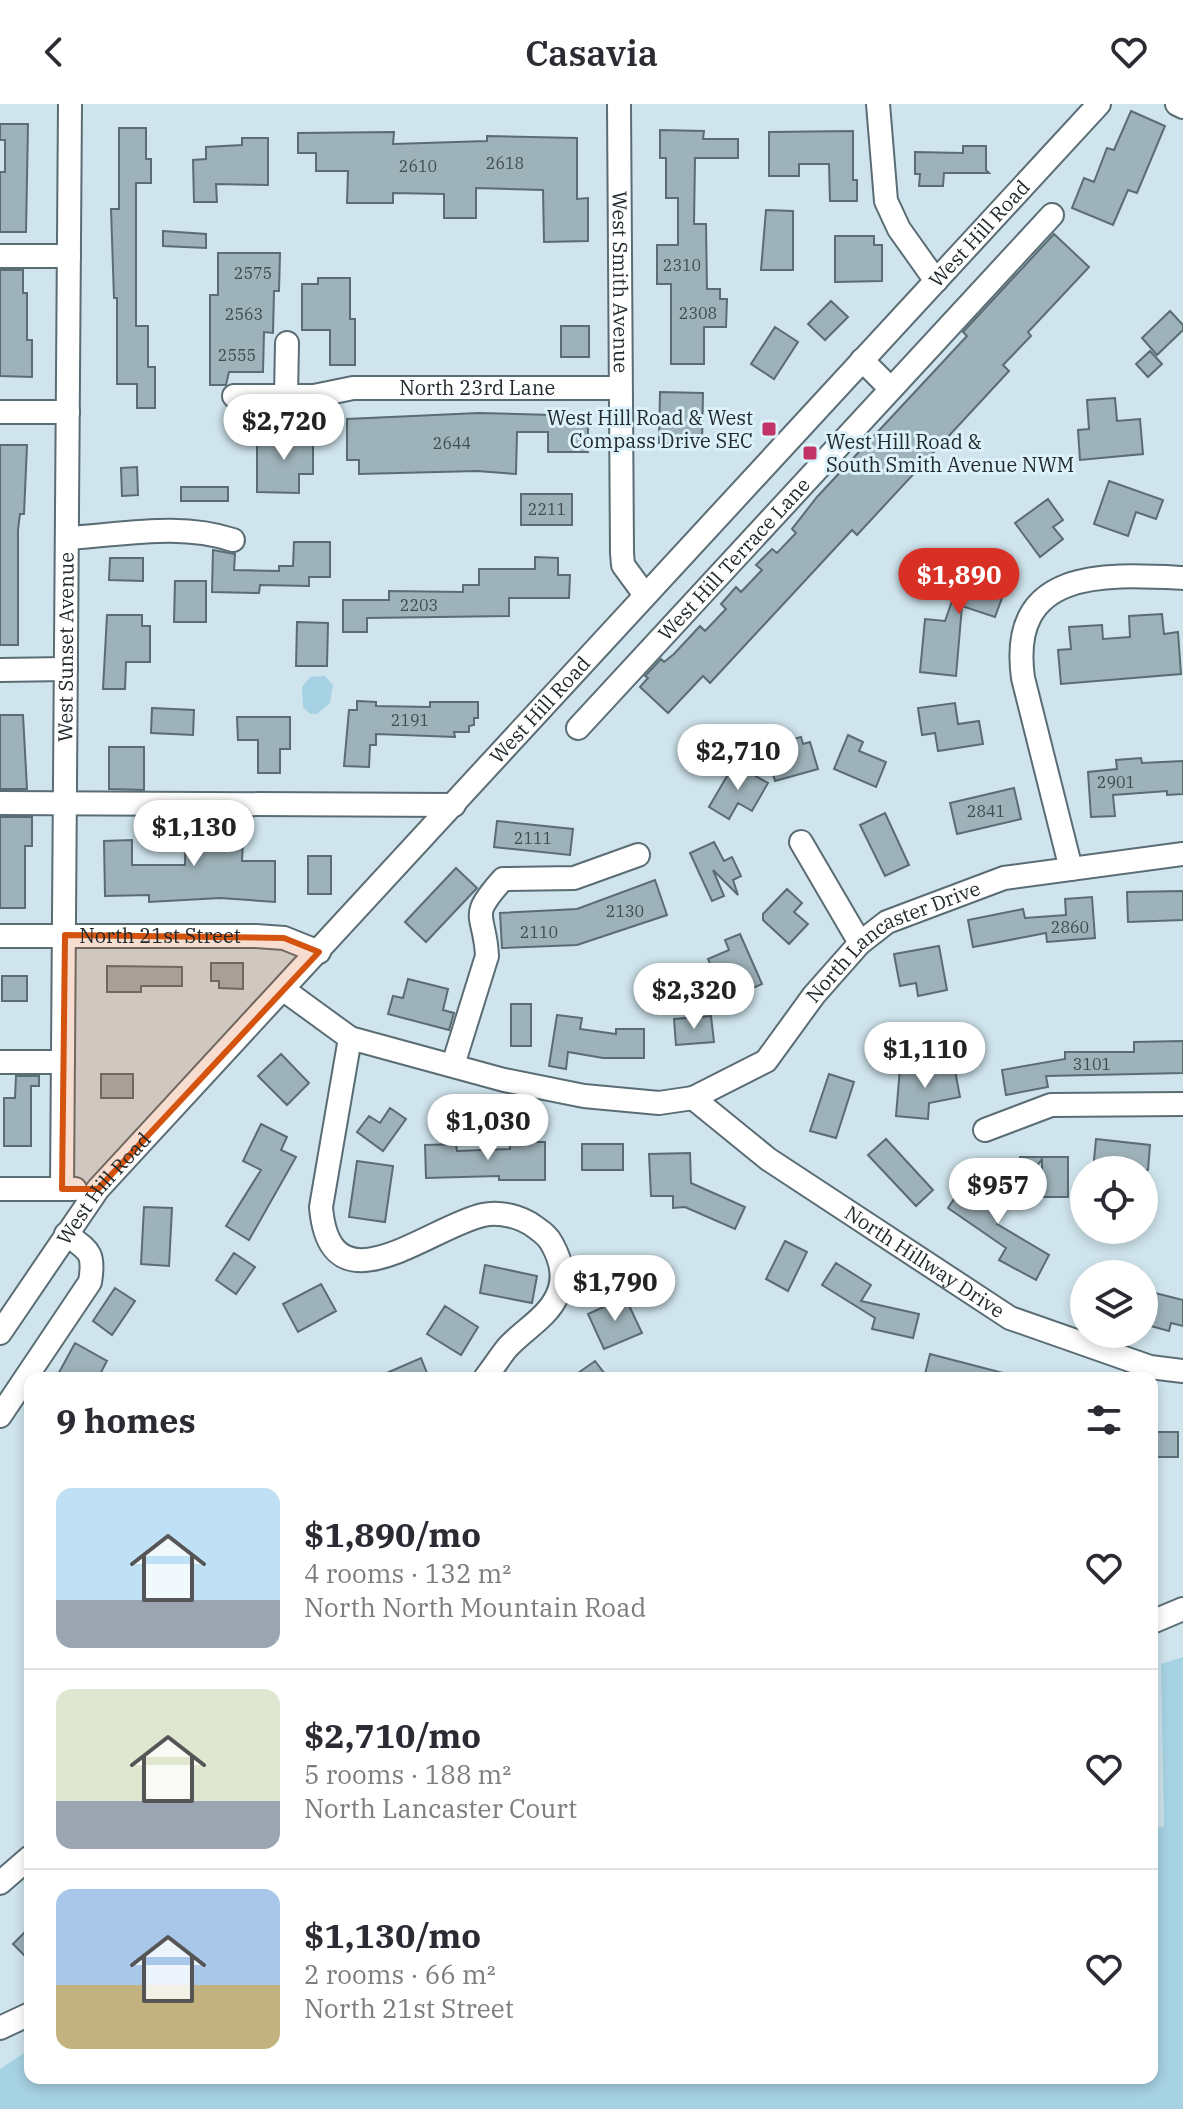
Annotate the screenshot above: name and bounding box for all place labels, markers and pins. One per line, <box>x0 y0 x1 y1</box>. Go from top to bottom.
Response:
pin: $2,720 <box>219 394 349 462</box>
place label: West Hill Road & West Compass Drive SEC <box>547 404 753 454</box>
marker: West Hill Road & West Compass Drive SEC <box>760 420 778 438</box>
place label: West Hill Road & South Smith Avenue NWM <box>826 428 1074 478</box>
marker: West Hill Road & South Smith Avenue NWM <box>801 444 819 462</box>
pin: $1,890 <box>894 548 1024 616</box>
pin: $2,710 <box>673 724 803 792</box>
pin: $1,130 <box>129 800 259 868</box>
pin: $2,320 <box>629 963 759 1031</box>
pin: $1,110 <box>860 1022 990 1090</box>
pin: $1,030 <box>423 1094 553 1162</box>
pin: $957 <box>951 1158 1045 1226</box>
pin: $1,790 <box>550 1255 680 1323</box>

